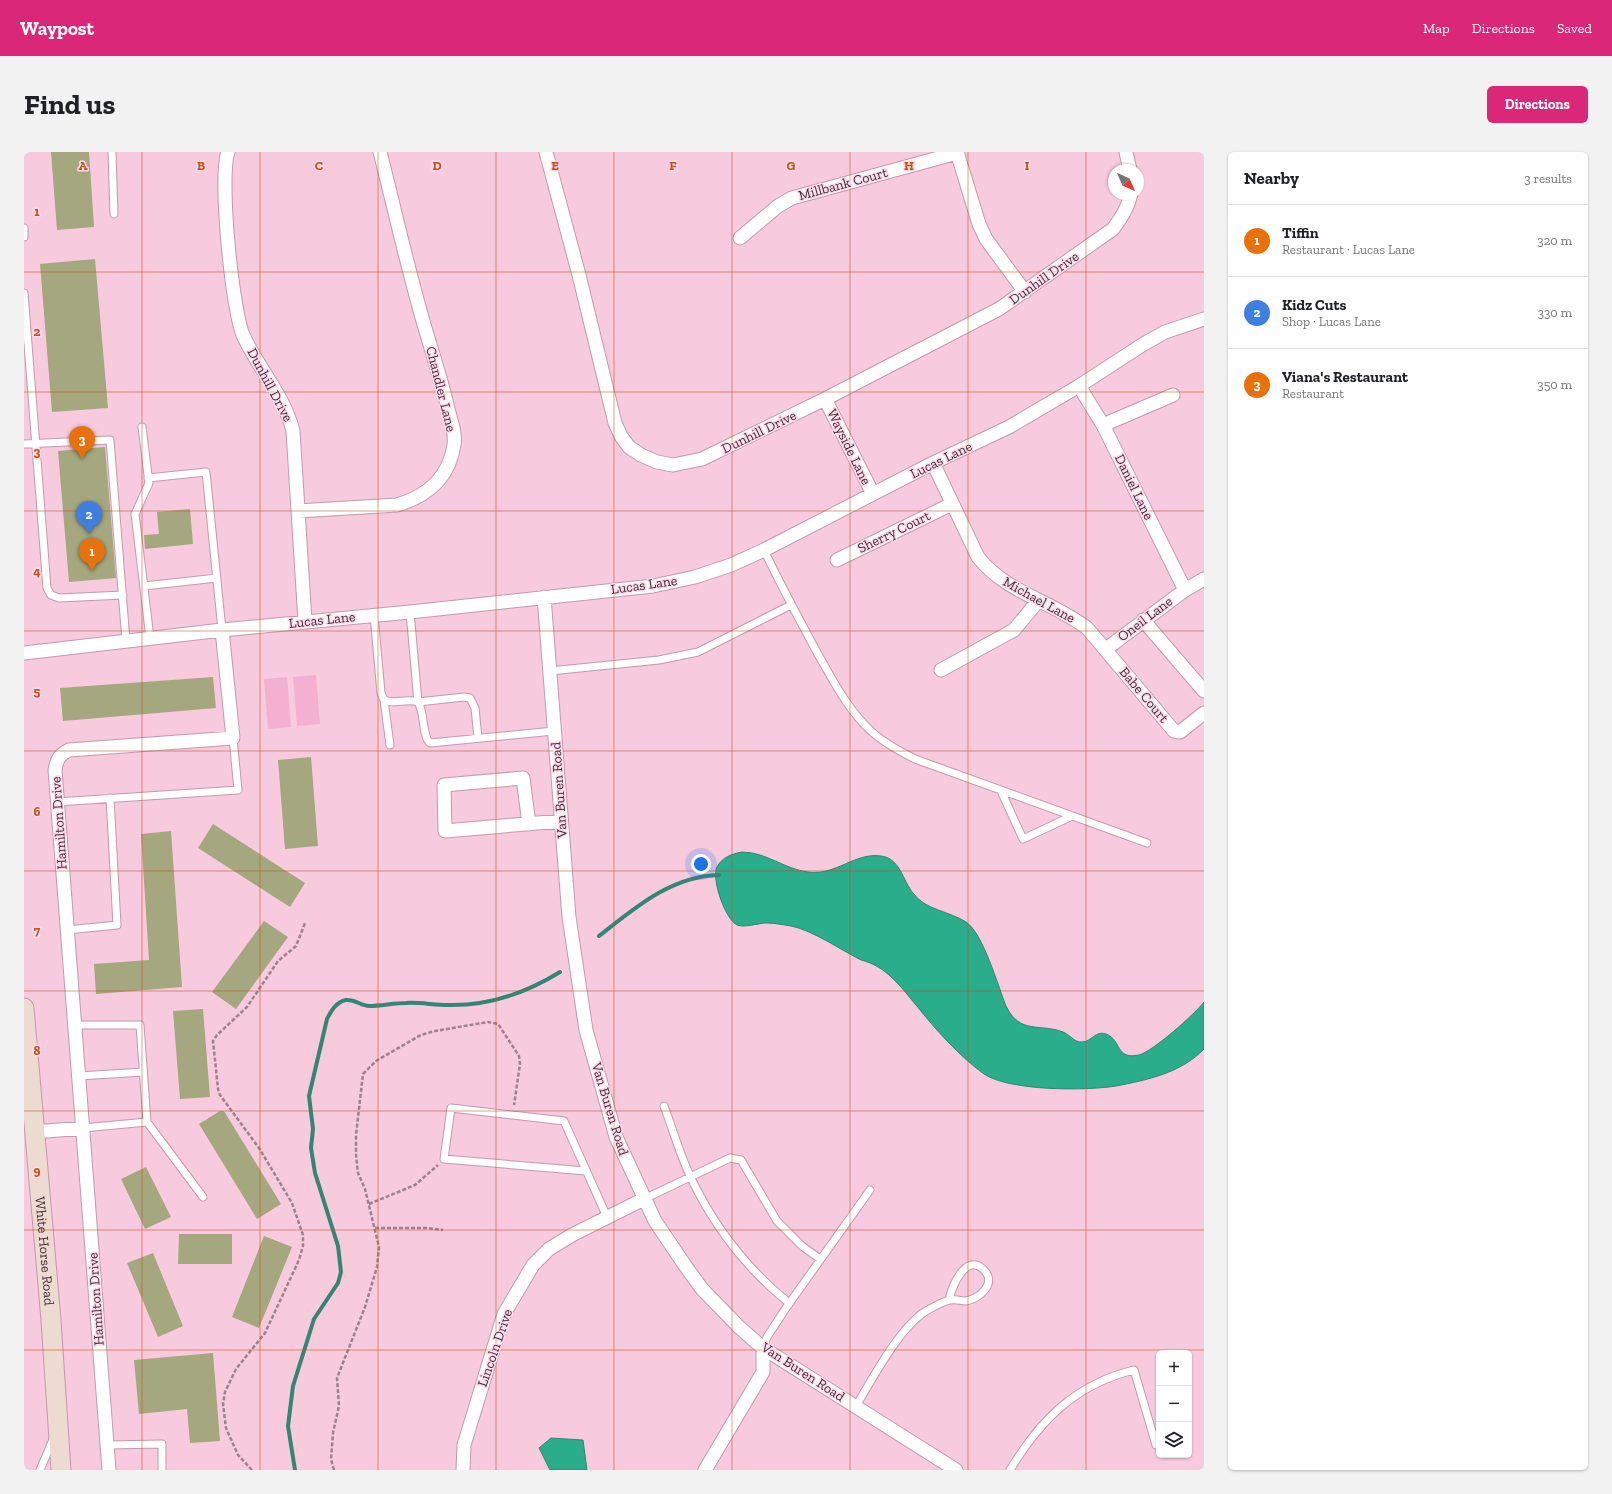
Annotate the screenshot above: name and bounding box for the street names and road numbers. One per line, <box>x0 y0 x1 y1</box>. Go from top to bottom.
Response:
street label: Millbank Court <box>797 164 890 204</box>
street label: Dunhill Drive <box>1006 248 1082 308</box>
street label: Chandler Lane <box>422 344 460 434</box>
street label: Dunhill Drive <box>243 345 297 425</box>
street label: Dunhill Drive <box>719 406 800 457</box>
street label: Wayside Lane <box>823 406 875 488</box>
street label: Lucas Lane <box>907 438 975 482</box>
street label: Daniel Lane <box>1111 451 1157 523</box>
street label: Sherry Court <box>855 507 934 557</box>
street label: Lucas Lane <box>610 572 679 598</box>
street label: Michael Lane <box>1000 573 1078 627</box>
street label: Oneil Lane <box>1114 593 1176 645</box>
street label: Lucas Lane <box>288 608 357 632</box>
street label: Babe Court <box>1116 664 1173 727</box>
street label: Van Buren Road <box>547 741 571 840</box>
street label: Hamilton Drive <box>47 775 71 870</box>
street label: Van Buren Road <box>588 1060 632 1158</box>
street label: White Horse Road <box>32 1196 58 1307</box>
street label: Hamilton Drive <box>84 1251 108 1346</box>
street label: Lincoln Drive <box>474 1306 516 1389</box>
street label: Van Buren Road <box>757 1338 848 1405</box>

